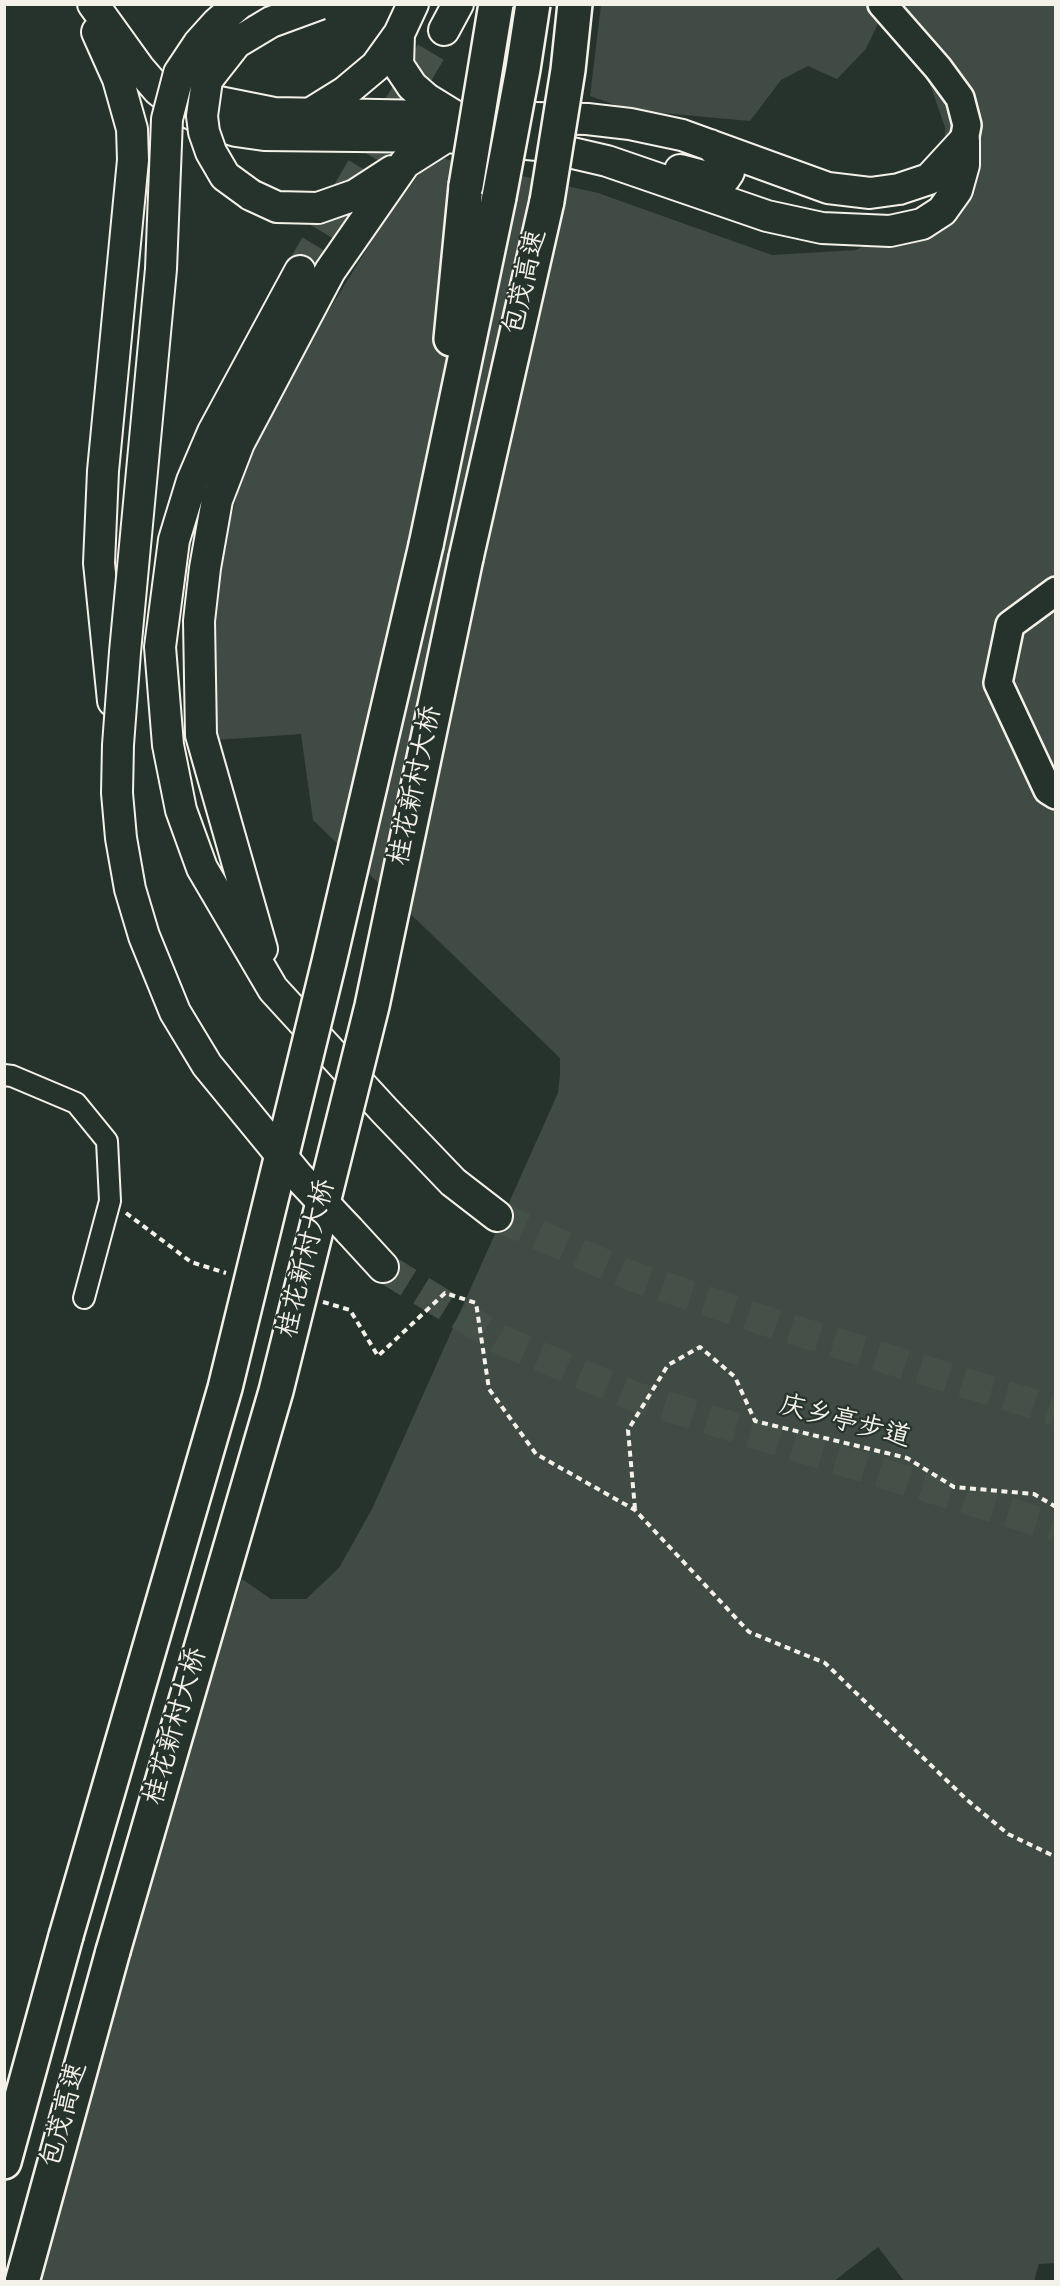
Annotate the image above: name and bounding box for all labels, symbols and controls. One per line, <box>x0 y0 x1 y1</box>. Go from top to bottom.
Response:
street label: 包茂高速 <box>500 227 556 339</box>
street label: 桂花新村大桥 <box>385 703 451 869</box>
street label: 桂花新村大桥 <box>274 1176 344 1342</box>
street label: 庆乡亭步道 <box>775 1391 913 1457</box>
street label: 桂花新村大桥 <box>140 1645 216 1809</box>
street label: 包茂高速 <box>37 2060 97 2172</box>

